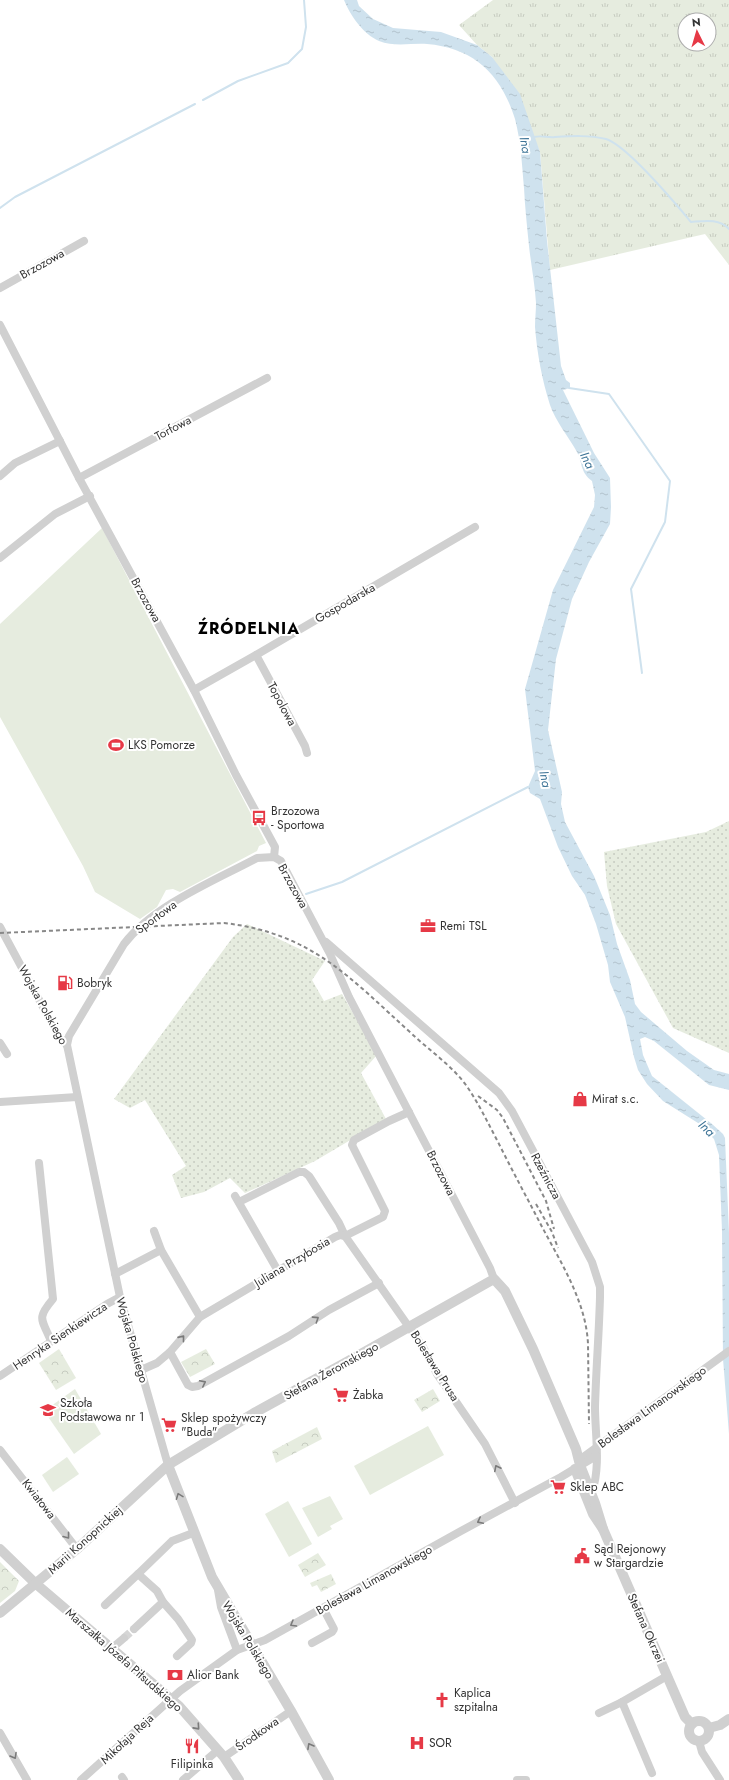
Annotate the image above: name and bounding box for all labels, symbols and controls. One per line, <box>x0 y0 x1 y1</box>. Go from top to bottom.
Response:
north arrow <box>677 12 717 52</box>
text: N <box>691 14 701 30</box>
water label: Ina <box>515 135 536 155</box>
street label: Brzozowa <box>16 244 68 284</box>
street label: Torfowa <box>152 411 195 445</box>
water label: Ina <box>575 448 600 472</box>
street label: Brzozowa <box>126 574 166 626</box>
street label: Gospodarska <box>312 578 379 627</box>
district label: ŹRÓDELNIA <box>198 617 300 640</box>
street label: Topolowa <box>263 679 301 729</box>
sports icon: LKS Pomorze <box>107 736 125 754</box>
place label: LKS Pomorze <box>128 736 195 754</box>
water label: Ina <box>534 769 557 789</box>
place label: Brzozowa - Sportowa <box>271 802 325 834</box>
bus stop icon: Brzozowa - Sportowa <box>250 809 268 827</box>
street label: Brzozowa <box>273 860 313 912</box>
street label: Sportowa <box>132 896 181 938</box>
office icon: Remi TSL <box>419 917 437 935</box>
place label: Remi TSL <box>440 917 487 935</box>
street label: Wojska Polskiego <box>14 962 72 1048</box>
fuel station icon: Bobryk <box>56 974 74 992</box>
place label: Bobryk <box>77 974 113 992</box>
shop icon: Mirat s.c. <box>571 1090 589 1108</box>
place label: Mirat s.c. <box>592 1090 639 1108</box>
water label: Ina <box>694 1116 719 1141</box>
street label: Brzozowa <box>422 1147 460 1199</box>
street label: Rzeźnicza <box>526 1150 566 1203</box>
street label: Juliana Przybosia <box>249 1232 333 1293</box>
street label: Wojska Polskiego <box>111 1295 153 1385</box>
street label: Henryka Sienkiewicza <box>9 1298 111 1374</box>
one-way arrow <box>311 1317 318 1324</box>
street label: Bolesława Prusa <box>406 1327 464 1405</box>
one-way arrow <box>177 1336 184 1343</box>
street label: Stefana Żeromskiego <box>280 1337 382 1405</box>
street label: Bolesława Limanowskiego <box>594 1361 710 1453</box>
one-way arrow <box>198 1381 206 1388</box>
supermarket icon: Żabka <box>332 1386 350 1404</box>
place label: Żabka <box>353 1386 383 1404</box>
place label: Szkoła Podstawowa nr 1 <box>60 1394 144 1426</box>
school or university icon: Szkoła Podstawowa nr 1 <box>39 1401 57 1419</box>
place label: Sklep spożywczy "Buda" <box>181 1409 267 1441</box>
supermarket icon: Sklep spożywczy "Buda" <box>160 1416 178 1434</box>
one-way arrow <box>494 1465 502 1472</box>
street label: Kwiatowa <box>18 1475 61 1523</box>
supermarket icon: Sklep ABC <box>549 1478 567 1496</box>
place label: Sklep ABC <box>570 1478 624 1496</box>
one-way arrow <box>176 1493 184 1500</box>
street label: Marii Konopnickiej <box>44 1502 126 1578</box>
one-way arrow <box>477 1516 485 1524</box>
one-way arrow <box>62 1531 69 1538</box>
street label: Bolesława Limanowskiego <box>313 1540 436 1619</box>
place label: Sąd Rejonowy w Stargardzie <box>594 1540 666 1572</box>
public building icon: Sąd Rejonowy w Stargardzie <box>573 1547 591 1565</box>
street label: Stefana Okrzei <box>623 1590 669 1666</box>
street label: Wojska Polskiego <box>218 1598 279 1683</box>
street label: Marszałka Józefa Piłsudskiego <box>62 1604 187 1716</box>
one-way arrow <box>290 1620 297 1627</box>
bank icon: Alior Bank <box>166 1666 184 1684</box>
place label: Alior Bank <box>187 1666 240 1684</box>
place label: Kaplica szpitalna <box>454 1684 498 1716</box>
church icon: Kaplica szpitalna <box>433 1691 451 1709</box>
street label: Mikołaja Reja <box>96 1709 158 1768</box>
street label: Środkowa <box>232 1712 283 1756</box>
one-way arrow <box>193 1722 200 1730</box>
hospital icon: SOR <box>408 1734 426 1752</box>
place label: SOR <box>429 1734 452 1752</box>
restaurant icon: Filipinka <box>183 1737 201 1755</box>
one-way arrow <box>308 1743 315 1750</box>
one-way arrow <box>9 1752 16 1759</box>
place label: Filipinka <box>171 1755 213 1773</box>

